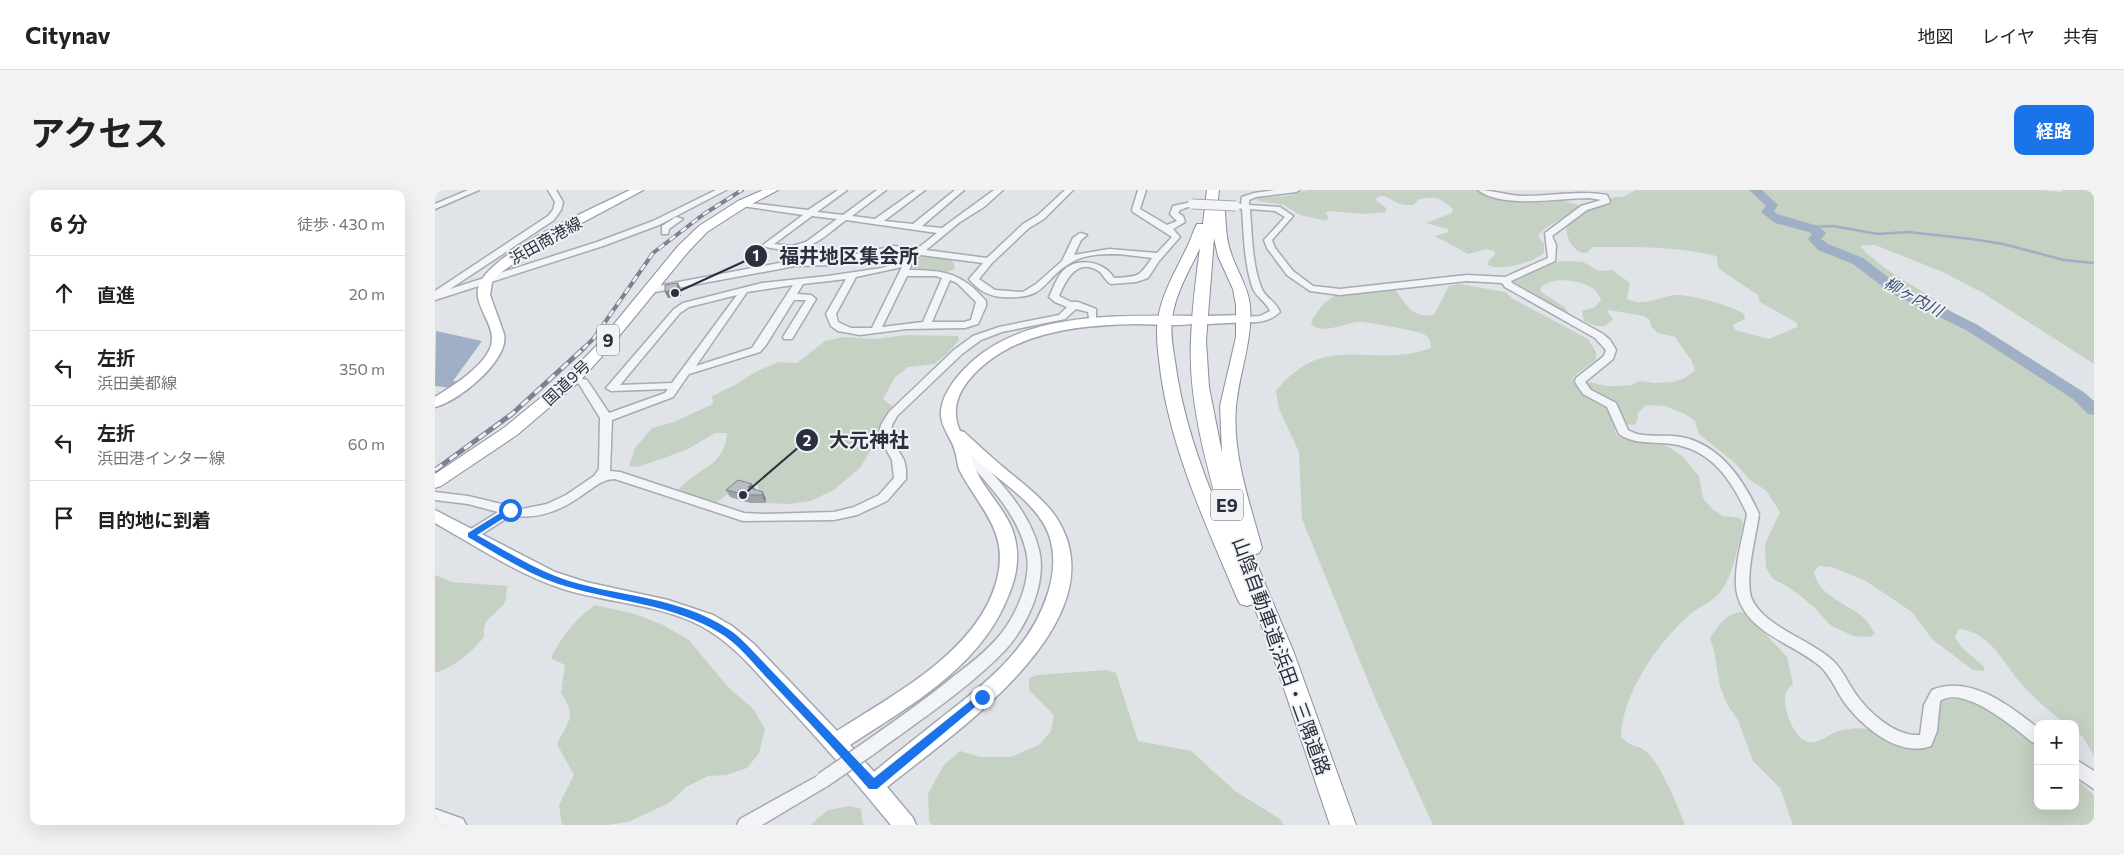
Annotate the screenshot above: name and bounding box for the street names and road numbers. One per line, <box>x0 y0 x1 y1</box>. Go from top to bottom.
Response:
street label: 浜田商港線 <box>505 212 585 268</box>
road number: 9 <box>597 324 619 356</box>
street label: 国道9号 <box>538 355 594 409</box>
road number: E9 <box>1211 490 1243 520</box>
street label: 山陰自動車道;浜田・三隅道路 <box>1228 534 1336 778</box>

